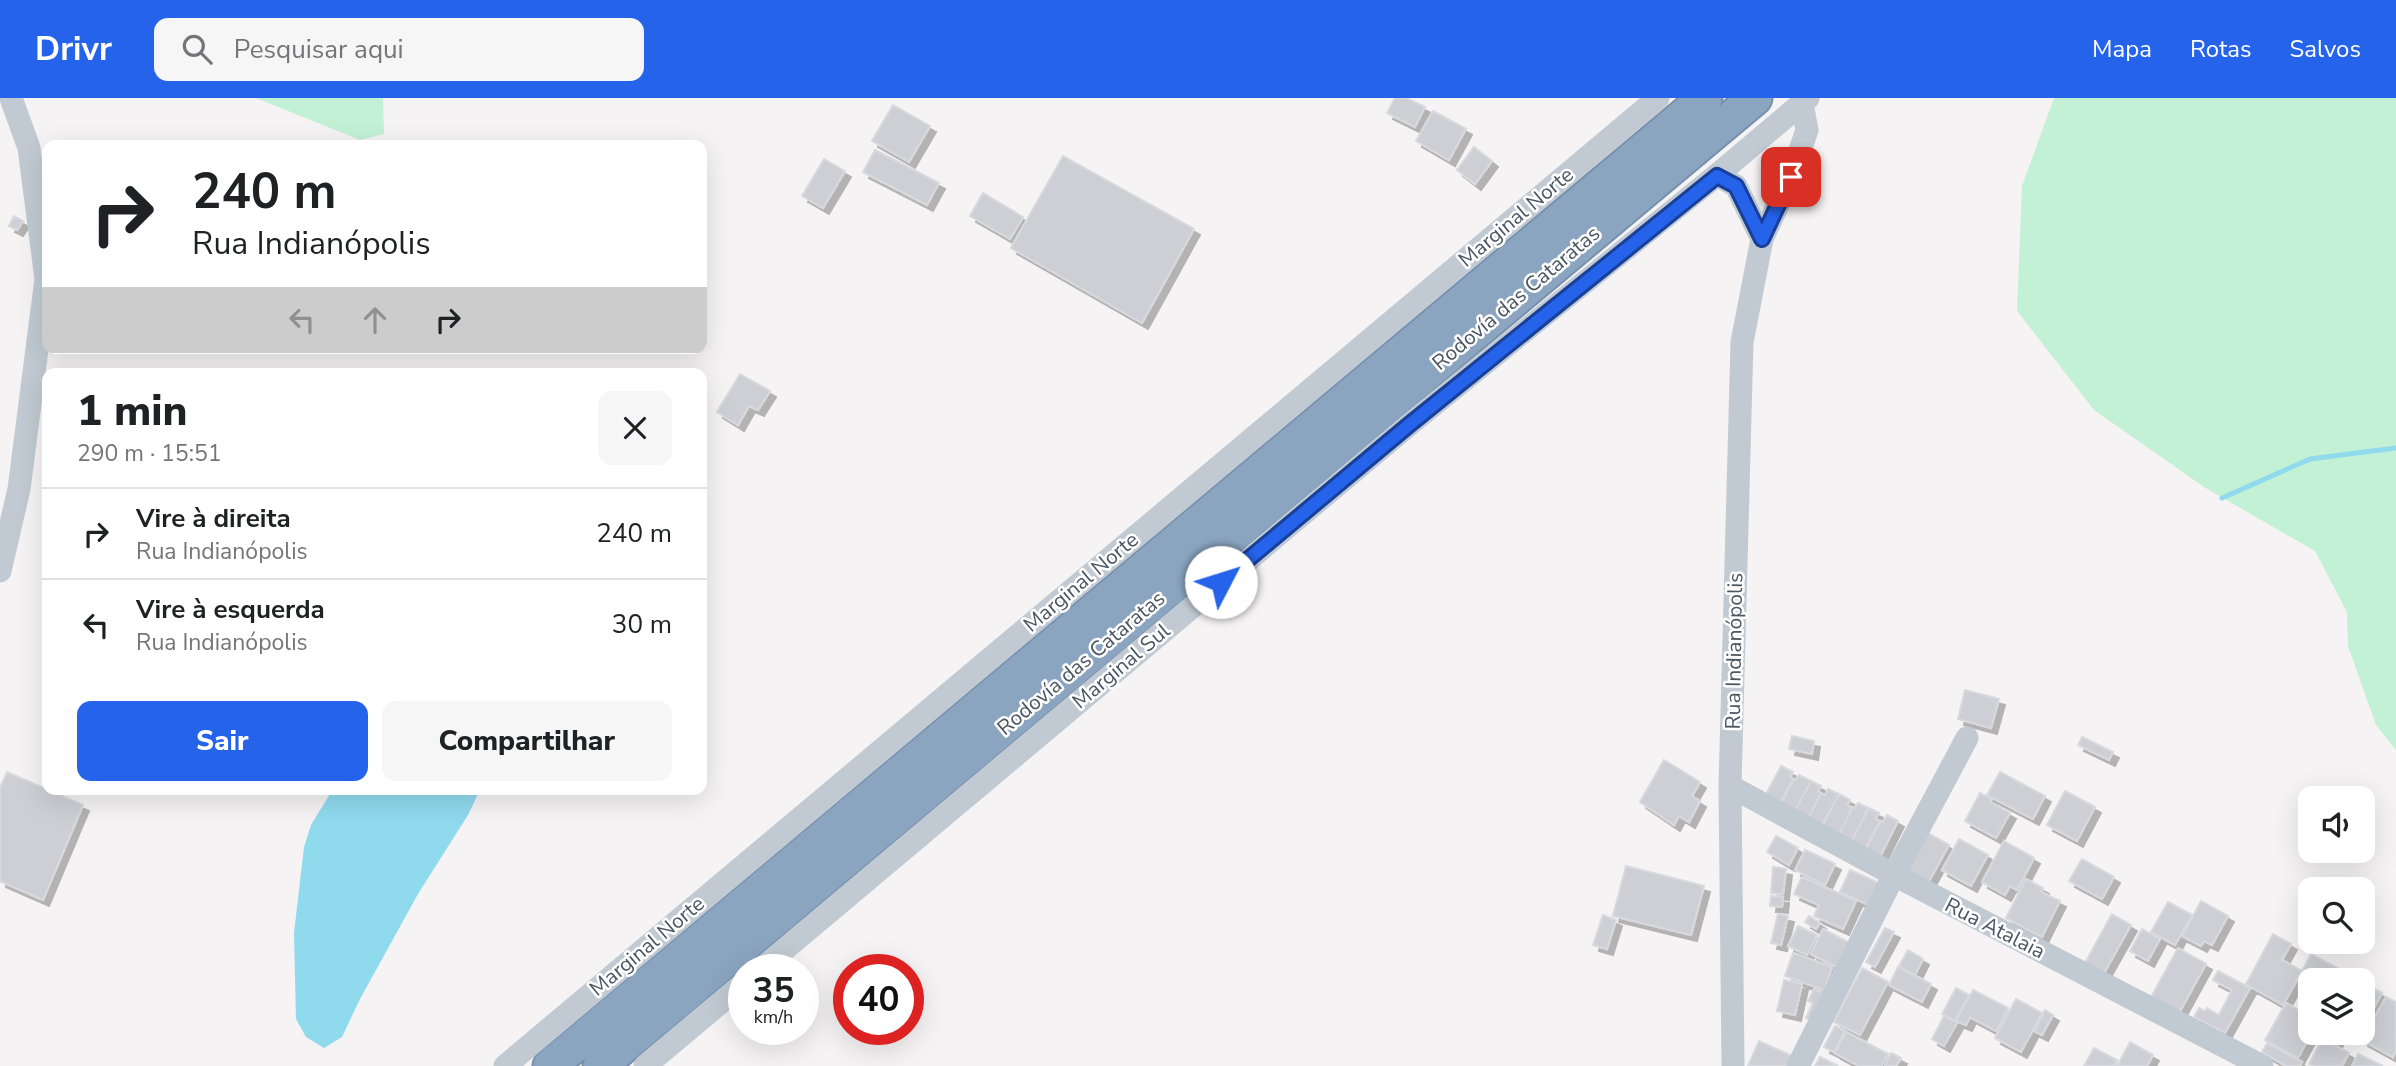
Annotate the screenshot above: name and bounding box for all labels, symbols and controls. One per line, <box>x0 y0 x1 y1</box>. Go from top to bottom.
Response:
search box <box>154 18 644 81</box>
text: Drivr <box>35 27 112 72</box>
icon: search <box>178 30 216 68</box>
text: Pesquisar aqui <box>234 32 404 67</box>
text: Mapa <box>2092 33 2152 65</box>
text: Rotas <box>2190 33 2252 65</box>
text: Salvos <box>2290 33 2361 65</box>
pin <box>1761 147 1821 207</box>
text: 240 m <box>192 158 336 225</box>
icon: arrive <box>1772 158 1810 196</box>
street label: Marginal Norte <box>1453 161 1579 273</box>
icon: right <box>77 168 168 259</box>
street label: Rodovía das Cataratas <box>1426 220 1606 376</box>
text: Rua Indianópolis <box>192 222 431 265</box>
icon: left <box>283 301 321 339</box>
icon: ahead <box>356 301 394 339</box>
icon: right <box>429 301 467 339</box>
text: 1 min <box>77 383 187 440</box>
button: close <box>598 391 672 465</box>
text: 290 m · 15:51 <box>77 438 222 469</box>
text: Vire à direita <box>136 501 291 536</box>
icon: right <box>77 515 115 553</box>
text: 240 m <box>596 516 672 551</box>
street label: Marginal Norte <box>1018 526 1144 638</box>
text: Rua Indianópolis <box>136 536 308 567</box>
position arrow <box>1184 545 1258 619</box>
street label: Rua Indianópolis <box>1719 572 1749 730</box>
street label: Rodovía das Cataratas <box>991 585 1171 741</box>
text: Vire à esquerda <box>136 592 325 627</box>
icon: left <box>77 606 115 644</box>
text: 30 m <box>612 607 672 642</box>
street label: Marginal Sul <box>1066 616 1176 715</box>
text: Rua Indianópolis <box>136 627 308 658</box>
button: Sair <box>77 701 368 781</box>
button: Compartilhar <box>382 701 672 781</box>
map controls <box>2298 786 2375 1045</box>
button: sound <box>2298 786 2375 863</box>
button: search <box>2298 877 2375 954</box>
street label: Marginal Norte <box>584 890 710 1002</box>
street label: Rua Atalaia <box>1940 891 2050 965</box>
speed limit sign: 40 <box>833 954 924 1045</box>
text: 35 <box>752 967 795 1014</box>
button: layers <box>2298 968 2375 1045</box>
text: km/h <box>754 1005 793 1029</box>

